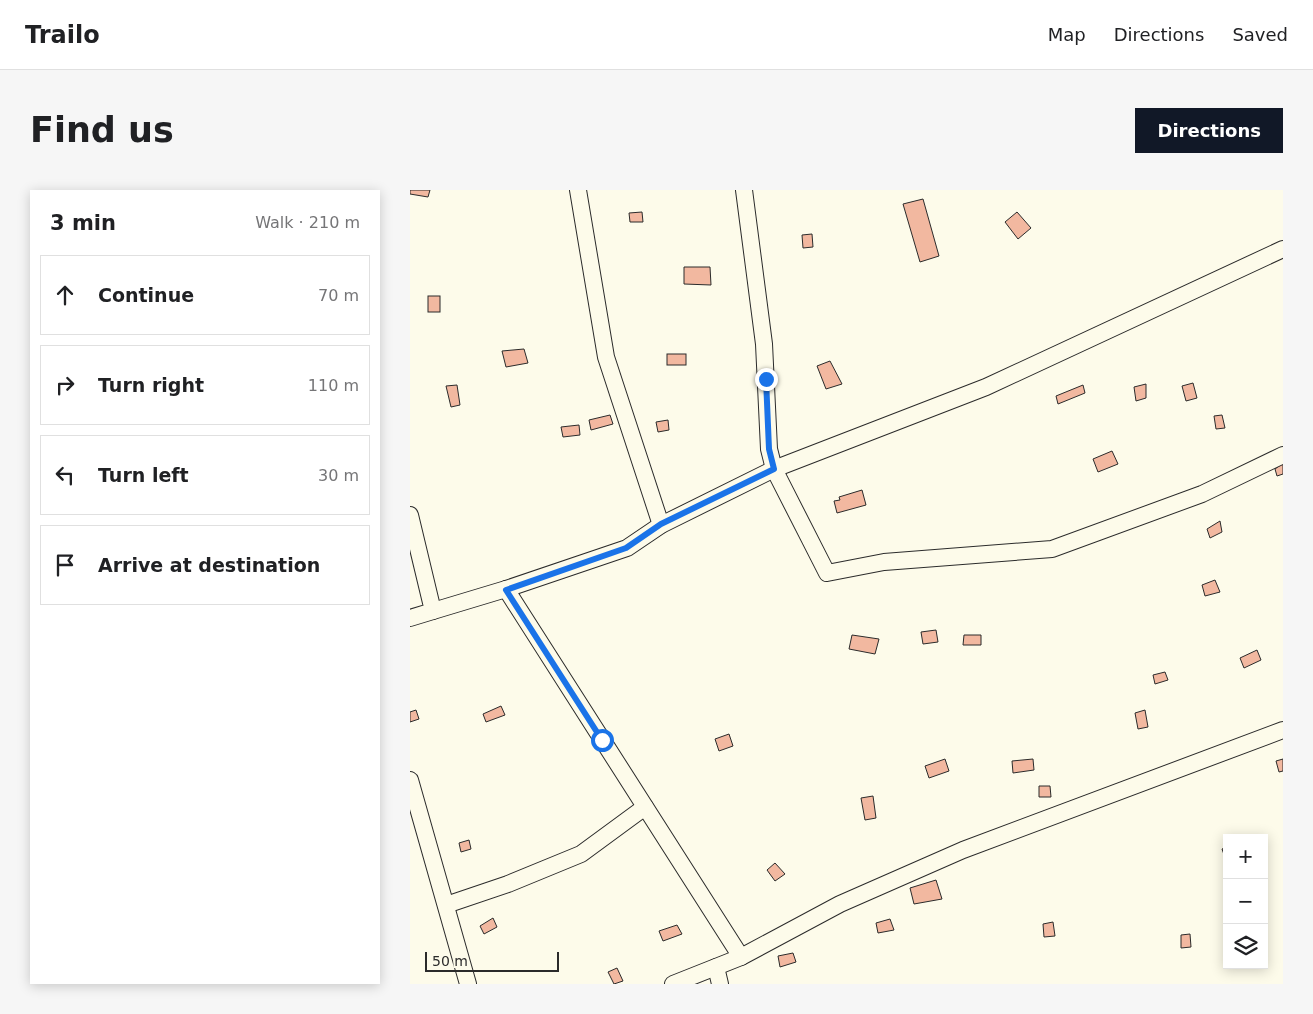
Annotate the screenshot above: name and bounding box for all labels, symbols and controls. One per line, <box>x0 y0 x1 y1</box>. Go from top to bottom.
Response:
text: Trailo <box>25 21 100 49</box>
text: Map <box>1048 24 1086 45</box>
text: Directions <box>1114 24 1204 45</box>
text: Saved <box>1232 24 1288 45</box>
button: Directions <box>1135 108 1283 153</box>
text: Find us <box>30 110 174 150</box>
text: 3 min <box>50 211 116 235</box>
text: Walk · 210 m <box>255 213 360 232</box>
icon: ahead <box>51 281 79 309</box>
text: Continue <box>98 284 194 306</box>
text: 70 m <box>318 286 359 305</box>
route end <box>755 368 778 391</box>
icon: right <box>51 371 79 399</box>
text: Turn right <box>98 374 204 396</box>
text: 110 m <box>308 376 359 395</box>
icon: left <box>51 461 79 489</box>
text: Turn left <box>98 464 189 486</box>
text: 30 m <box>318 466 359 485</box>
icon: arrive <box>51 551 79 579</box>
text: Arrive at destination <box>98 554 320 576</box>
route start <box>591 729 614 752</box>
map controls <box>1223 834 1268 969</box>
button: + <box>1223 834 1268 879</box>
button: − <box>1223 879 1268 924</box>
button: layers <box>1223 924 1268 969</box>
scale bar <box>425 949 559 972</box>
text: 50 m <box>432 953 468 969</box>

